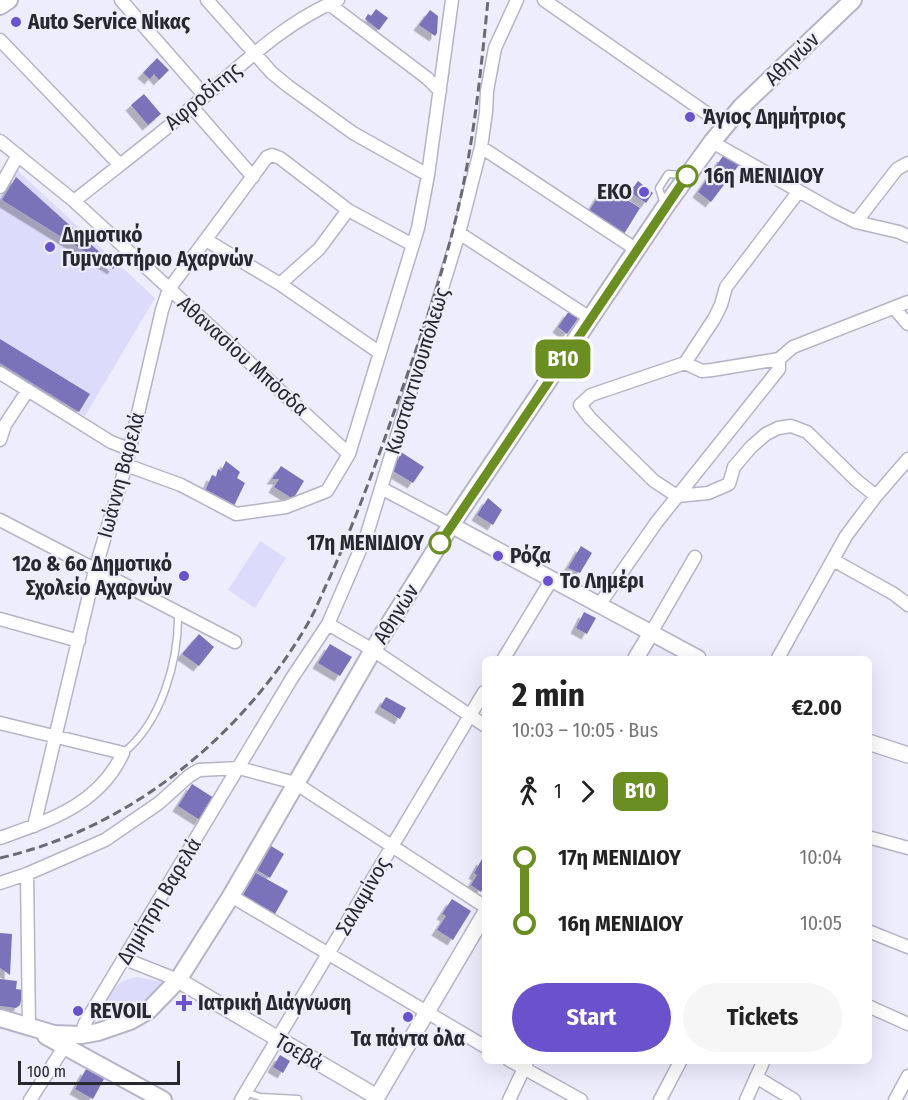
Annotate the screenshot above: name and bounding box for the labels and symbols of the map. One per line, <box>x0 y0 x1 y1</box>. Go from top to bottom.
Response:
place label: Auto Service Νίκας <box>27 9 191 35</box>
marker: Auto Service Νίκας <box>9 15 23 29</box>
street label: Αθηνών <box>759 27 825 91</box>
street label: Αφροδίτης <box>159 56 247 135</box>
place label: Άγιος Δημήτριος <box>702 104 847 130</box>
marker: Άγιος Δημήτριος <box>683 110 697 124</box>
place label: 16η ΜΕΝΙΔΙΟΥ <box>704 163 824 189</box>
marker: 16η ΜΕΝΙΔΙΟΥ <box>676 165 698 187</box>
place label: EKO <box>597 179 632 205</box>
marker: EKO <box>637 185 651 199</box>
place label: Δημοτικό Γυμναστήριο Αχαρνών <box>61 222 253 272</box>
marker: Δημοτικό Γυμναστήριο Αχαρνών <box>43 240 57 254</box>
street label: Κωσταντινουπόλεως <box>379 284 455 458</box>
street label: Αθανασίου Μπόσδα <box>172 290 314 422</box>
line badge: Β10 <box>528 340 598 378</box>
street label: Ιωάννη Βαρελά <box>92 409 150 541</box>
place label: 17η ΜΕΝΙΔΙΟΥ <box>307 530 425 556</box>
marker: 17η ΜΕΝΙΔΙΟΥ <box>429 532 451 554</box>
place label: Ρόζα <box>510 543 551 569</box>
marker: Ρόζα <box>491 549 505 563</box>
place label: 12ο & 6ο Δημοτικό Σχολείο Αχαρνών <box>12 551 172 601</box>
place label: Το Λημέρι <box>560 568 645 594</box>
marker: 12ο & 6ο Δημοτικό Σχολείο Αχαρνών <box>177 569 191 583</box>
marker: Το Λημέρι <box>541 574 555 588</box>
street label: Αθηνών <box>368 579 424 649</box>
street label: Δημήτρη Βαρελά <box>111 833 207 969</box>
street label: Σαλαμίνος <box>330 852 396 940</box>
place label: Ιατρική Διάγνωση <box>198 990 351 1016</box>
marker: Ιατρική Διάγνωση <box>175 994 193 1012</box>
place label: REVOIL <box>90 998 152 1024</box>
marker: REVOIL <box>71 1004 85 1018</box>
marker: Τα πάντα όλα <box>401 1010 415 1024</box>
place label: Τα πάντα όλα <box>351 1026 466 1052</box>
street label: Τσεβά <box>270 1028 328 1076</box>
scale bar <box>18 1058 180 1086</box>

